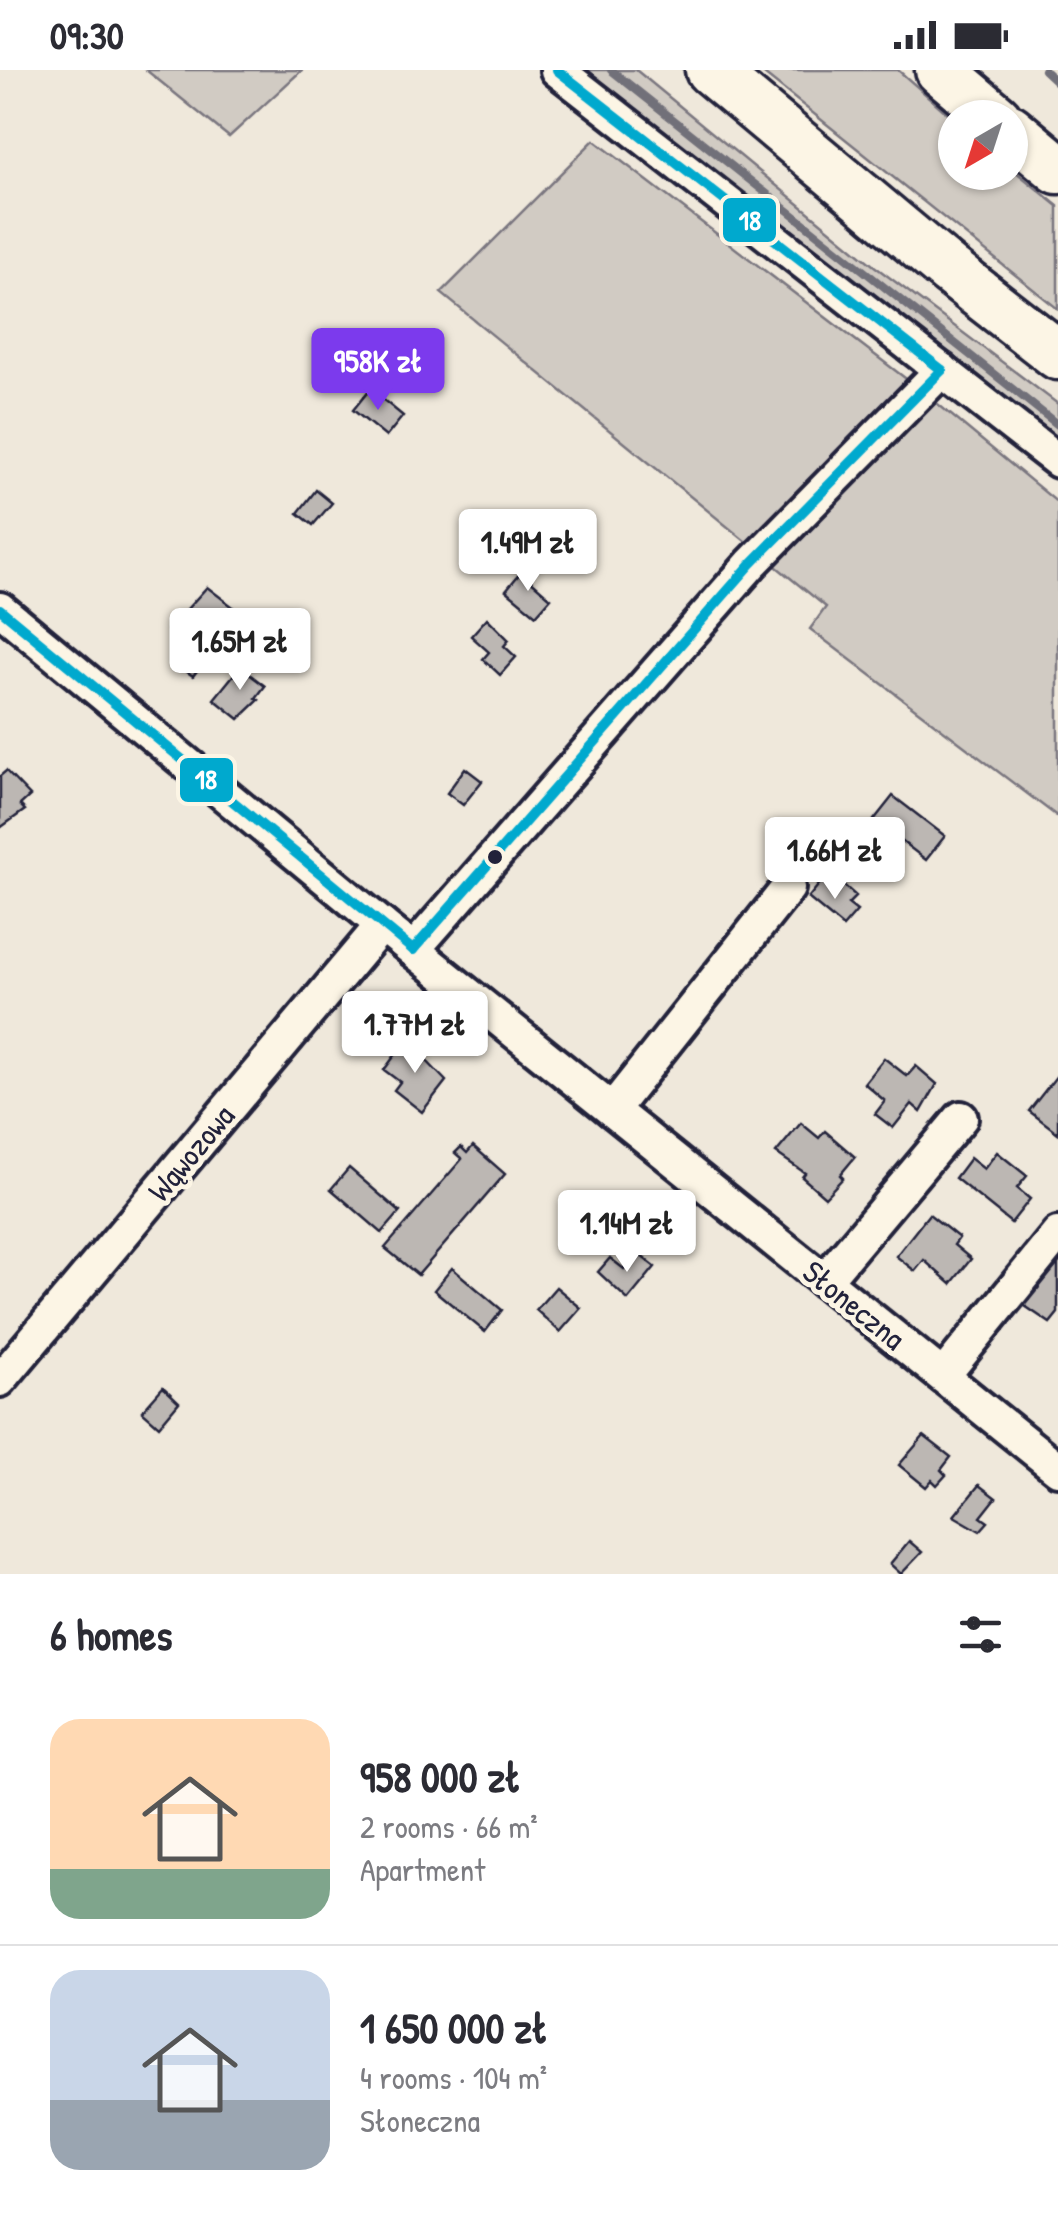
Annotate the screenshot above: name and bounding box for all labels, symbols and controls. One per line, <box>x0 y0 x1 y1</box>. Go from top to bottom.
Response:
text: 09:30 <box>50 9 124 61</box>
north arrow <box>938 100 1028 190</box>
map controls <box>938 100 1028 190</box>
line badge: 18 <box>721 196 778 244</box>
text: 18 <box>739 201 761 239</box>
pin: 958K zł <box>286 328 470 413</box>
text: 958K zł <box>333 339 423 382</box>
pin: 1.49M zł <box>425 509 631 594</box>
text: 1.49M zł <box>481 520 575 563</box>
pin: 1.65M zł <box>137 608 343 693</box>
text: 1.65M zł <box>191 619 289 662</box>
line badge: 18 <box>178 756 235 804</box>
text: 18 <box>195 760 217 798</box>
pin: 1.66M zł <box>732 817 938 902</box>
text: 1.66M zł <box>787 828 883 871</box>
unlabelled marker <box>485 847 505 867</box>
pin: 1.77M zł <box>312 991 518 1076</box>
text: 1.77M zł <box>364 1002 466 1045</box>
street label: Wąwozowa <box>138 1095 244 1210</box>
pin: 1.14M zł <box>524 1190 730 1275</box>
text: 1.14M zł <box>580 1201 674 1244</box>
street label: Słoneczna <box>794 1250 915 1359</box>
text: 6 homes <box>50 1606 172 1663</box>
icon: filters <box>953 1607 1008 1662</box>
text: 958 000 zł <box>360 1748 521 1805</box>
icon: home <box>130 1759 250 1879</box>
text: 2 rooms · 66 m² <box>360 1805 538 1848</box>
text: Apartment <box>360 1848 485 1891</box>
text: 1 650 000 zł <box>360 1999 548 2056</box>
icon: home <box>130 2010 250 2130</box>
text: 4 rooms · 104 m² <box>360 2056 547 2099</box>
text: Słoneczna <box>360 2099 480 2142</box>

